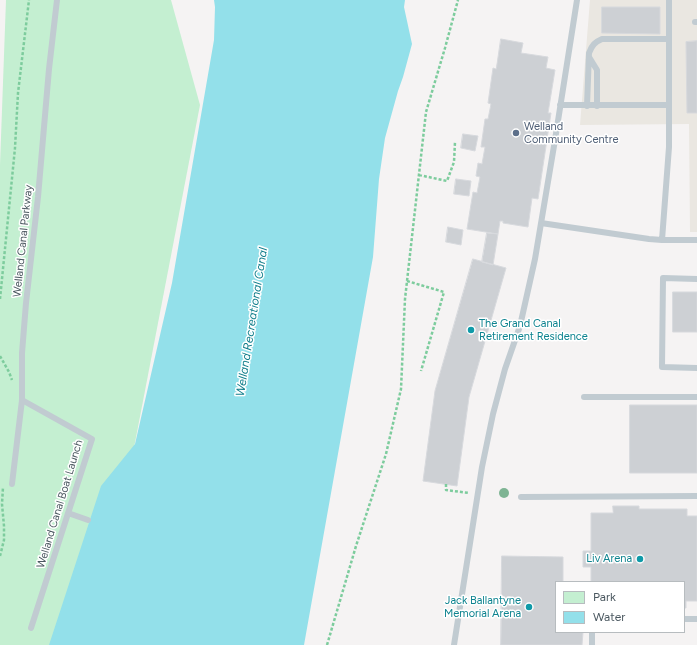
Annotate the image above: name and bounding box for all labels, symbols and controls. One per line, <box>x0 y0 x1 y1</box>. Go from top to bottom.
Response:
place label: Welland Community Centre <box>524 120 618 146</box>
marker: Welland Community Centre <box>511 128 521 138</box>
street label: Welland Canal Parkway <box>11 184 35 298</box>
water label: Welland Recreational Canal <box>233 246 271 398</box>
place label: The Grand Canal Retirement Residence <box>479 317 588 343</box>
marker: The Grand Canal Retirement Residence <box>466 325 476 335</box>
street label: Welland Canal Boat Launch <box>34 438 86 570</box>
place label: Liv Arena <box>586 552 632 566</box>
marker: Liv Arena <box>635 554 645 564</box>
legend <box>555 581 685 633</box>
text: Park <box>593 590 616 604</box>
place label: Jack Ballantyne Memorial Arena <box>444 594 521 620</box>
marker: Jack Ballantyne Memorial Arena <box>524 602 534 612</box>
text: Water <box>593 610 625 624</box>

